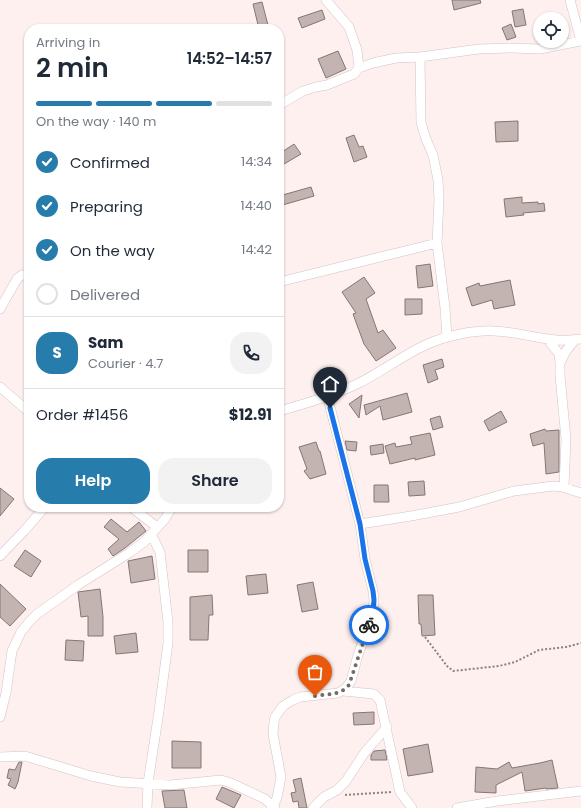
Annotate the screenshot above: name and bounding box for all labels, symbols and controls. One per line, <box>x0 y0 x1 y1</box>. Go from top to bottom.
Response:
map controls <box>533 12 569 48</box>
button: locate <box>533 12 569 48</box>
text: Arriving in <box>36 33 100 52</box>
text: 14:52–14:57 <box>187 48 272 69</box>
text: 2 min <box>36 50 109 86</box>
text: On the way · 140 m <box>36 112 156 131</box>
icon: check <box>36 151 58 173</box>
text: Confirmed <box>70 152 150 173</box>
text: 14:34 <box>241 152 272 171</box>
icon: check <box>36 195 58 217</box>
text: Preparing <box>70 196 143 217</box>
text: 14:40 <box>241 196 272 215</box>
icon: check <box>36 239 58 261</box>
text: On the way <box>70 240 155 261</box>
text: 14:42 <box>241 240 272 259</box>
text: Delivered <box>70 284 140 305</box>
text: Sam <box>88 332 123 353</box>
button: phone <box>230 332 272 374</box>
text: S <box>52 342 62 363</box>
text: Courier · 4.7 <box>88 354 163 373</box>
pin <box>313 367 347 408</box>
icon: home <box>319 373 341 395</box>
text: Order #1456 <box>36 404 128 425</box>
text: $12.91 <box>229 404 272 425</box>
button: Help <box>36 458 150 504</box>
button: Share <box>158 458 272 504</box>
courier <box>349 605 389 645</box>
icon: bike <box>358 614 380 636</box>
pin <box>298 655 332 696</box>
icon: bag <box>304 661 326 683</box>

